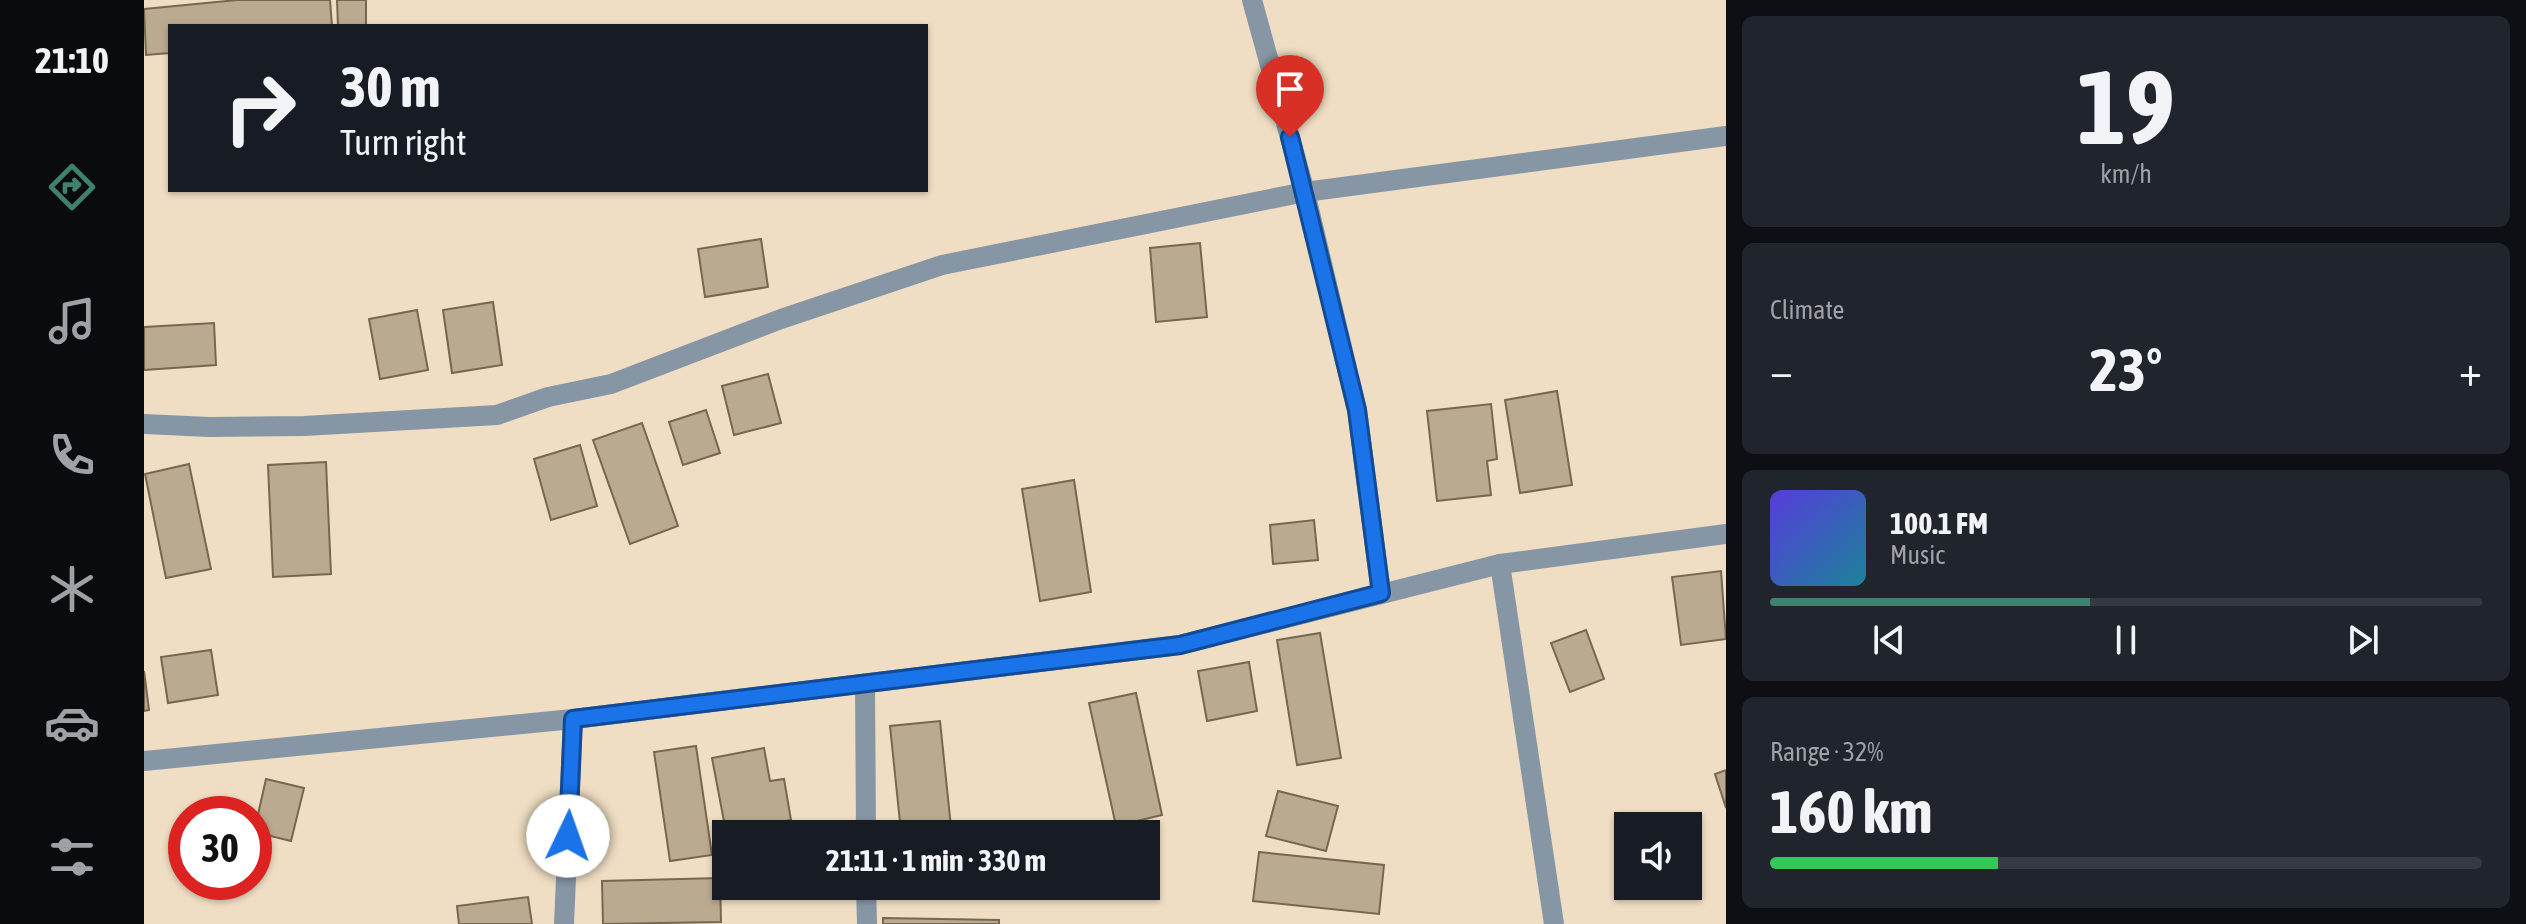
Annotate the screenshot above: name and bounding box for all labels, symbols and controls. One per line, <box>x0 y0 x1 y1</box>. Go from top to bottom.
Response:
text: 21:10 <box>35 39 109 81</box>
text: 19 <box>2077 47 2175 166</box>
text: 30 m <box>340 55 441 119</box>
pin <box>1256 55 1324 137</box>
icon: right <box>208 56 312 160</box>
icon: arrive <box>1268 67 1312 111</box>
text: Turn right <box>340 121 467 163</box>
icon: directions <box>44 159 100 215</box>
text: km/h <box>2100 159 2152 189</box>
icon: music <box>44 293 100 349</box>
text: Climate <box>1770 295 1844 325</box>
text: 23° <box>2090 335 2162 404</box>
text: − <box>1770 345 1793 395</box>
text: + <box>2459 345 2482 395</box>
icon: phone <box>44 427 100 483</box>
text: 100.1 FM <box>1890 506 1988 540</box>
text: Music <box>1890 540 1945 570</box>
icon: climate <box>44 561 100 617</box>
icon: previous <box>1867 618 1911 662</box>
icon: pause <box>2104 618 2148 662</box>
icon: next <box>2341 618 2385 662</box>
icon: car <box>44 695 100 751</box>
text: Range · 32% <box>1770 737 1883 767</box>
text: 160 km <box>1770 777 1932 846</box>
position arrow <box>526 794 610 878</box>
speed limit sign: 30 <box>168 796 272 900</box>
map controls <box>1614 812 1702 900</box>
button: sound <box>1614 812 1702 900</box>
icon: filters <box>44 829 100 885</box>
text: 21:11 · 1 min · 330 m <box>826 843 1046 877</box>

